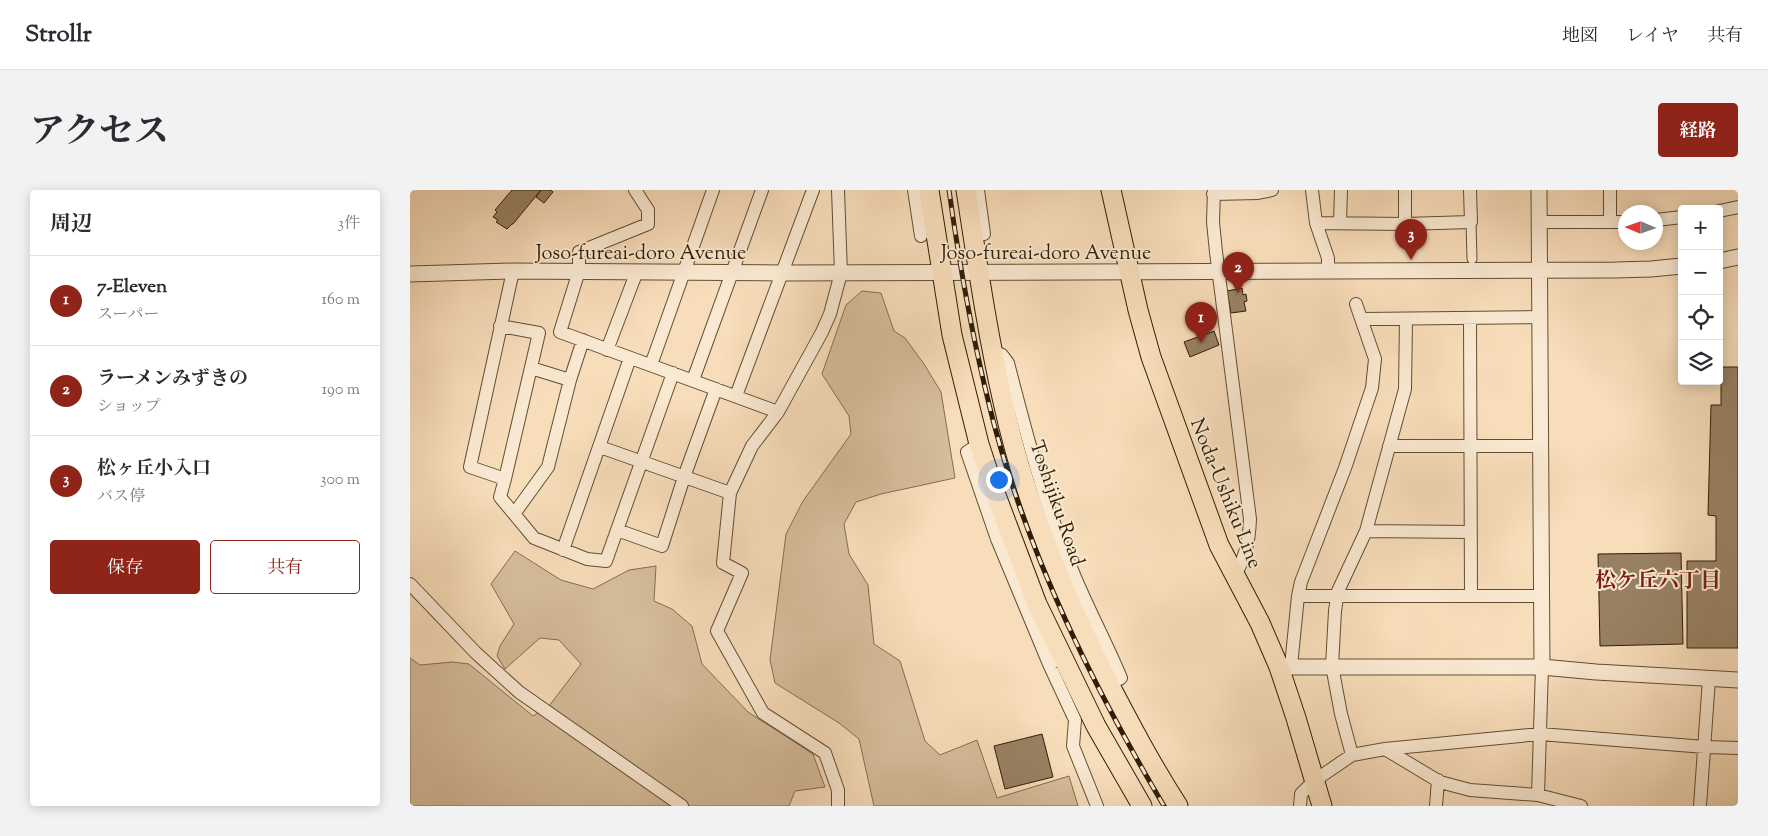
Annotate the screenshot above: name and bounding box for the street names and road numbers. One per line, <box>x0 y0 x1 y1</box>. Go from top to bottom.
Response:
street label: Joso-fureai-doro Avenue <box>535 240 746 269</box>
street label: Joso-fureai-doro Avenue <box>940 240 1151 269</box>
street label: Noda-Ushiku Line <box>1181 414 1268 573</box>
street label: Toshijiku Road <box>1021 437 1091 570</box>

